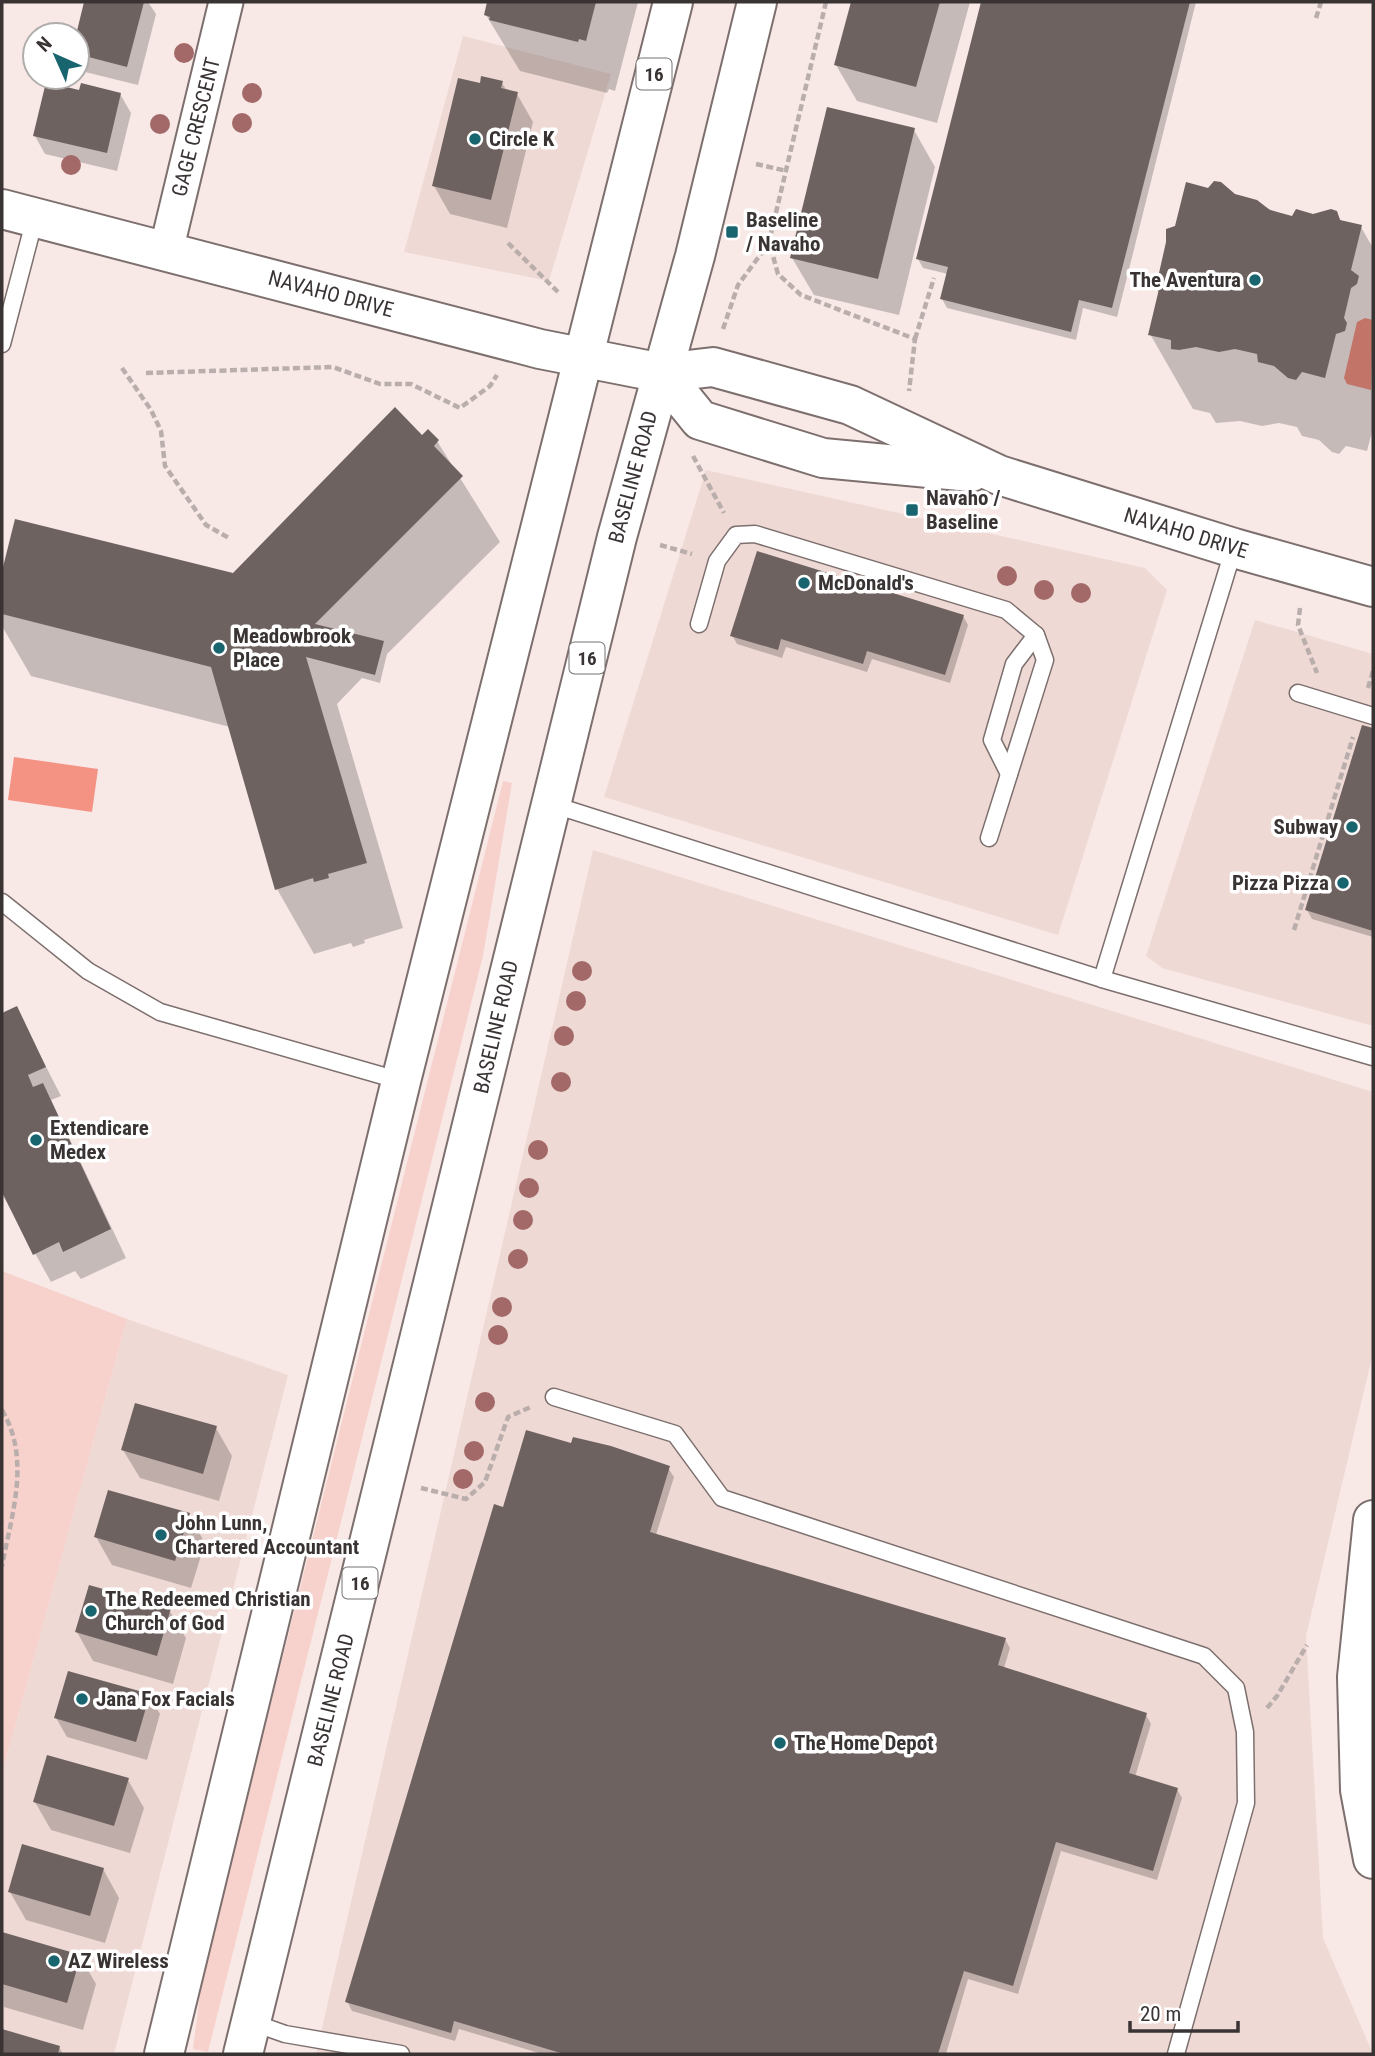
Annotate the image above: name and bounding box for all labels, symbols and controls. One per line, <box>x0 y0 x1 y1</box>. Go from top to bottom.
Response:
north arrow <box>21 21 91 91</box>
text: N <box>32 32 57 57</box>
street label: GAGE CRESCENT <box>167 55 225 199</box>
road number: 16 <box>636 58 672 90</box>
place label: Circle K <box>489 127 555 151</box>
marker: Circle K <box>467 131 483 147</box>
place label: Baseline / Navaho <box>745 208 820 256</box>
marker: Baseline / Navaho <box>724 224 740 240</box>
street label: NAVAHO DRIVE <box>266 266 396 322</box>
place label: The Aventura <box>1129 268 1241 292</box>
marker: The Aventura <box>1247 272 1263 288</box>
street label: BASELINE ROAD <box>604 408 662 546</box>
place label: Navaho / Baseline <box>926 486 1000 534</box>
marker: Navaho / Baseline <box>904 502 920 518</box>
street label: NAVAHO DRIVE <box>1121 503 1251 563</box>
place label: McDonald's <box>818 571 914 595</box>
marker: McDonald's <box>796 575 812 591</box>
place label: Meadowbrook Place <box>233 624 352 672</box>
marker: Meadowbrook Place <box>211 640 227 656</box>
road number: 16 <box>570 642 604 674</box>
place label: Subway <box>1274 815 1339 839</box>
marker: Subway <box>1344 819 1360 835</box>
place label: Pizza Pizza <box>1232 871 1329 895</box>
marker: Pizza Pizza <box>1335 875 1351 891</box>
street label: BASELINE ROAD <box>469 958 523 1096</box>
place label: Extendicare Medex <box>50 1116 149 1164</box>
marker: Extendicare Medex <box>28 1132 44 1148</box>
place label: John Lunn, Chartered Accountant <box>175 1511 359 1559</box>
marker: John Lunn, Chartered Accountant <box>153 1527 169 1543</box>
road number: 16 <box>342 1568 378 1598</box>
place label: The Redeemed Christian Church of God <box>105 1587 311 1635</box>
marker: The Redeemed Christian Church of God <box>83 1603 99 1619</box>
street label: BASELINE ROAD <box>303 1631 359 1769</box>
place label: Jana Fox Facials <box>96 1687 235 1711</box>
marker: Jana Fox Facials <box>74 1691 90 1707</box>
place label: The Home Depot <box>794 1731 934 1755</box>
marker: The Home Depot <box>772 1735 788 1751</box>
place label: AZ Wireless <box>68 1949 169 1973</box>
marker: AZ Wireless <box>46 1953 62 1969</box>
scale bar <box>1130 1990 1238 2034</box>
text: 20 m <box>1140 2002 1181 2026</box>

